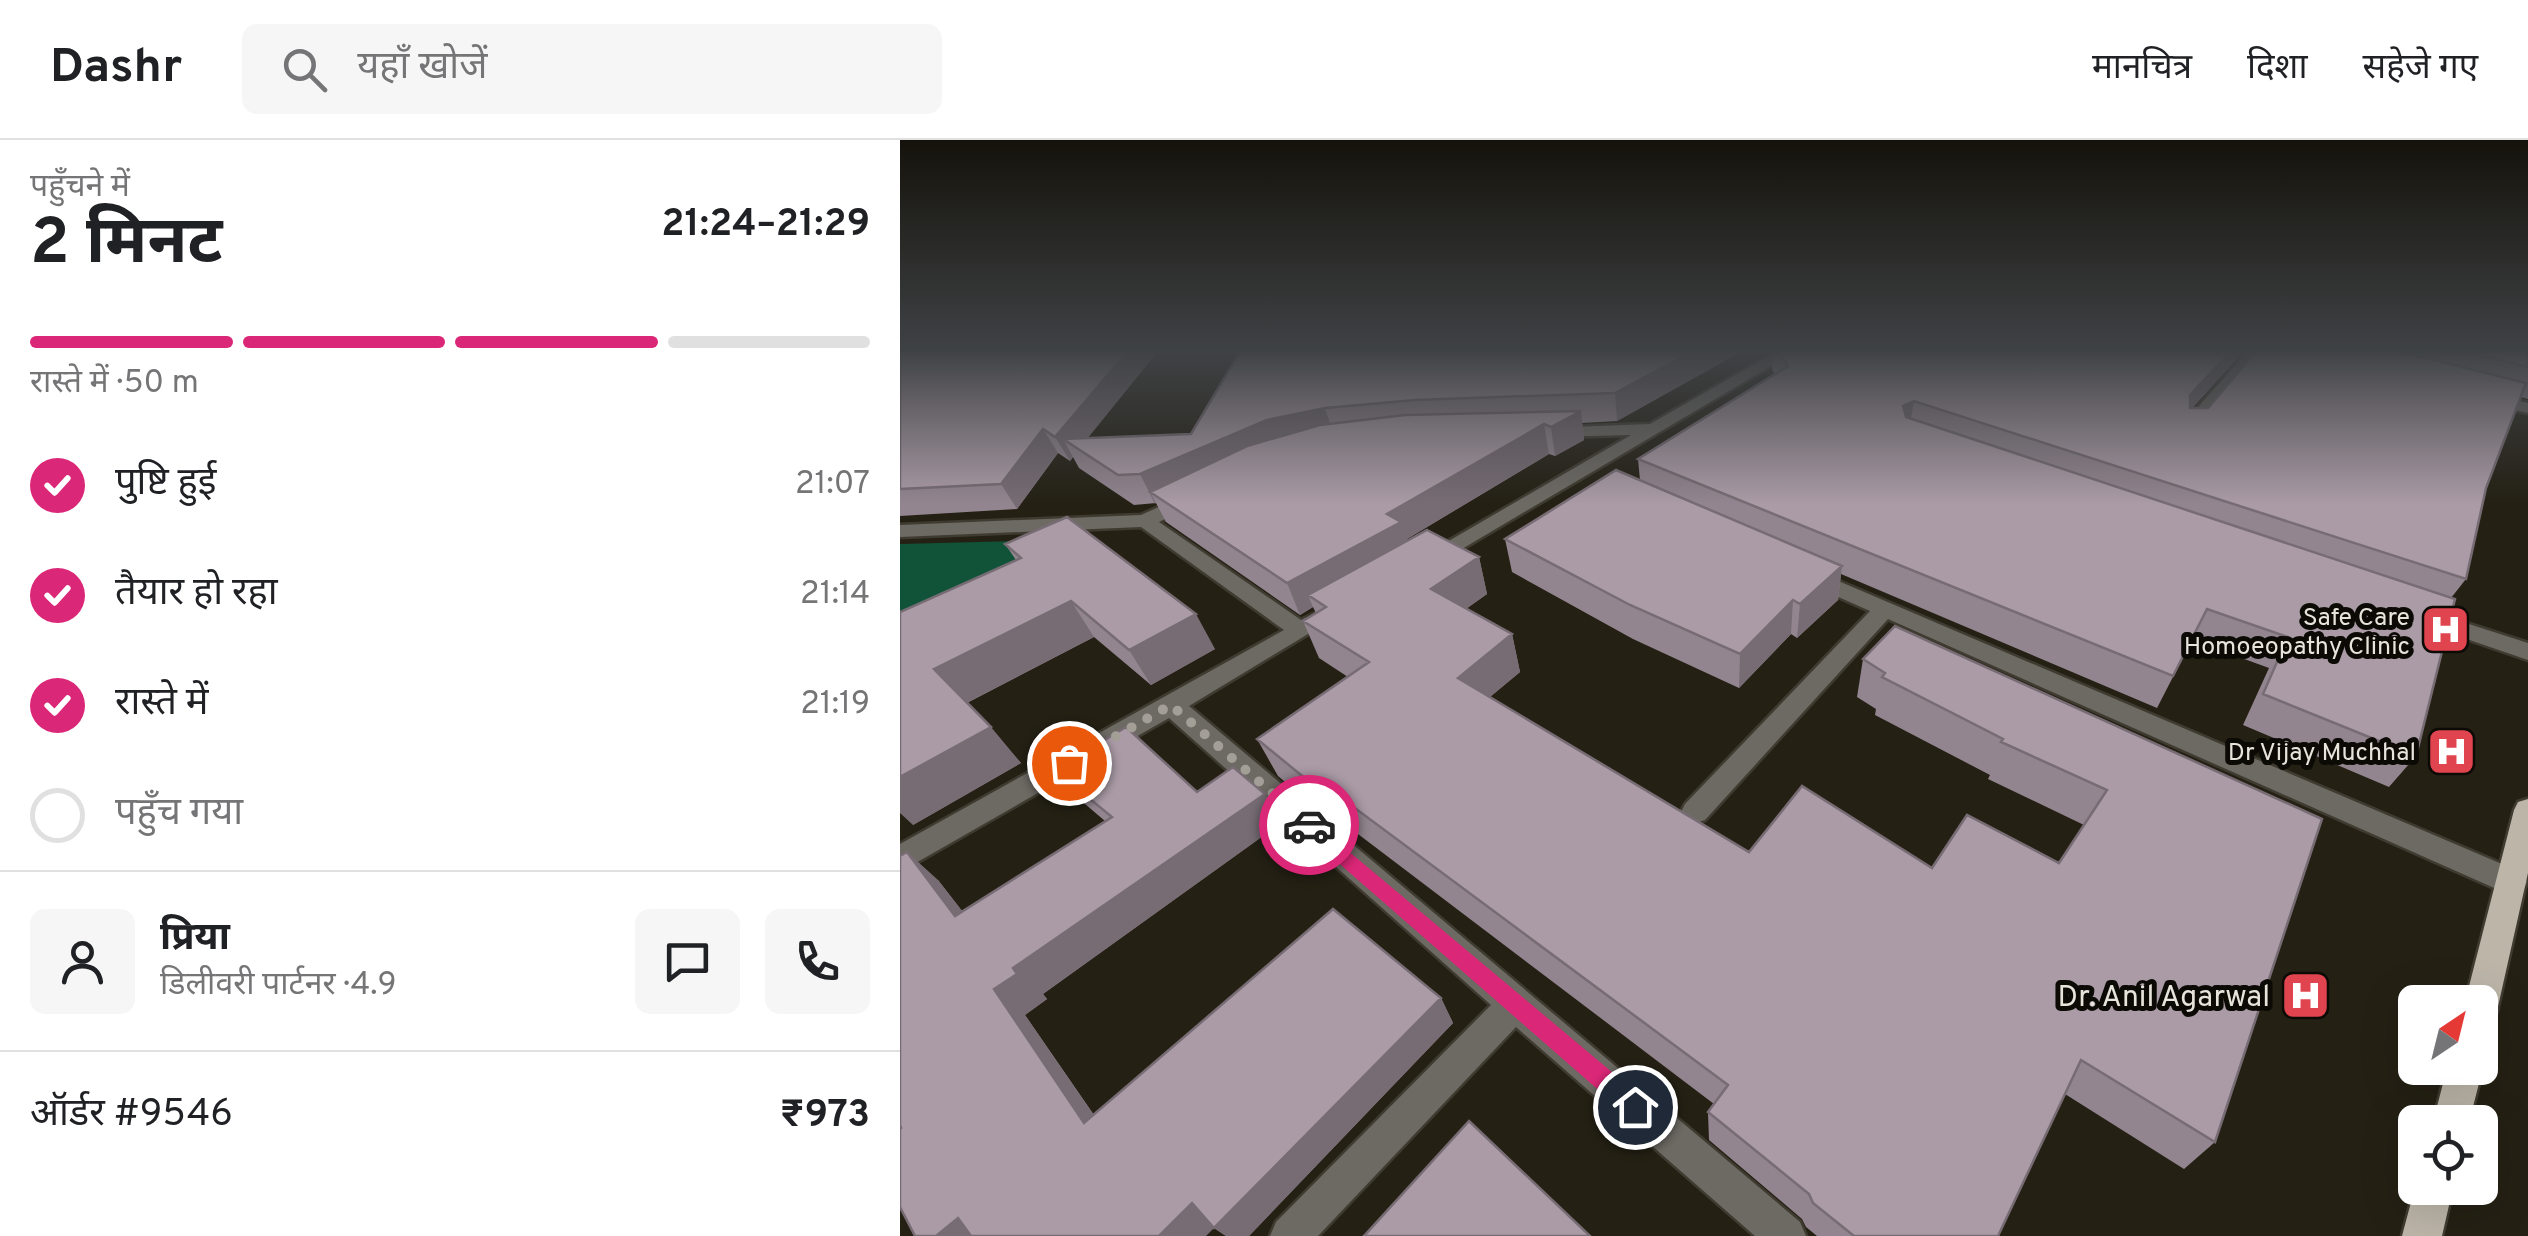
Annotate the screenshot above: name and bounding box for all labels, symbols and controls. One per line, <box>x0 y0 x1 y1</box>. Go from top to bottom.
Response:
search box <box>242 24 942 114</box>
text: Dashr <box>50 39 182 99</box>
icon: search <box>277 42 332 97</box>
text: यहाँ खोजें <box>357 44 487 93</box>
text: मानचित्र <box>2092 47 2192 91</box>
text: दिशा <box>2247 47 2307 91</box>
text: सहेजे गए <box>2362 47 2478 91</box>
text: पहुँचने में <box>30 168 130 208</box>
text: 21:24–21:29 <box>661 201 870 250</box>
text: 2 मिनट <box>30 205 222 287</box>
text: रास्ते में · 50 m <box>30 364 199 404</box>
icon: check <box>30 458 85 513</box>
text: पुष्टि हुई <box>115 460 216 509</box>
text: 21:07 <box>795 465 870 505</box>
icon: check <box>30 568 85 623</box>
text: तैयार हो रहा <box>115 570 278 619</box>
text: 21:14 <box>800 575 870 615</box>
place label: Safe Care Homoeopathy Clinic <box>2184 603 2410 664</box>
hospital icon: Safe Care Homoeopathy Clinic <box>2419 604 2471 656</box>
icon: check <box>30 678 85 733</box>
text: रास्ते में <box>115 680 208 729</box>
text: 21:19 <box>800 685 870 725</box>
pin <box>1027 721 1112 806</box>
hospital icon: Dr Vijay Muchhal <box>2425 725 2477 777</box>
icon: bag <box>1042 736 1097 791</box>
place label: Dr Vijay Muchhal <box>2228 738 2416 770</box>
courier <box>1259 775 1359 875</box>
text: पहुँच गया <box>115 790 243 839</box>
icon: car <box>1282 798 1337 853</box>
button: person <box>30 909 135 1014</box>
button: chat <box>635 909 740 1014</box>
button: phone <box>765 909 870 1014</box>
text: प्रिया <box>160 915 230 964</box>
text: डिलीवरी पार्टनर · 4.9 <box>160 966 397 1006</box>
hospital icon: Dr. Anil Agarwal <box>2279 970 2331 1022</box>
place label: Dr. Anil Agarwal <box>2058 980 2270 1017</box>
north arrow <box>2398 985 2498 1085</box>
map controls <box>2398 985 2498 1205</box>
pin <box>1593 1065 1678 1150</box>
icon: home <box>1608 1080 1663 1135</box>
text: ऑर्डर #9546 <box>30 1091 233 1140</box>
text: ₹973 <box>780 1092 870 1141</box>
button: locate <box>2398 1105 2498 1205</box>

